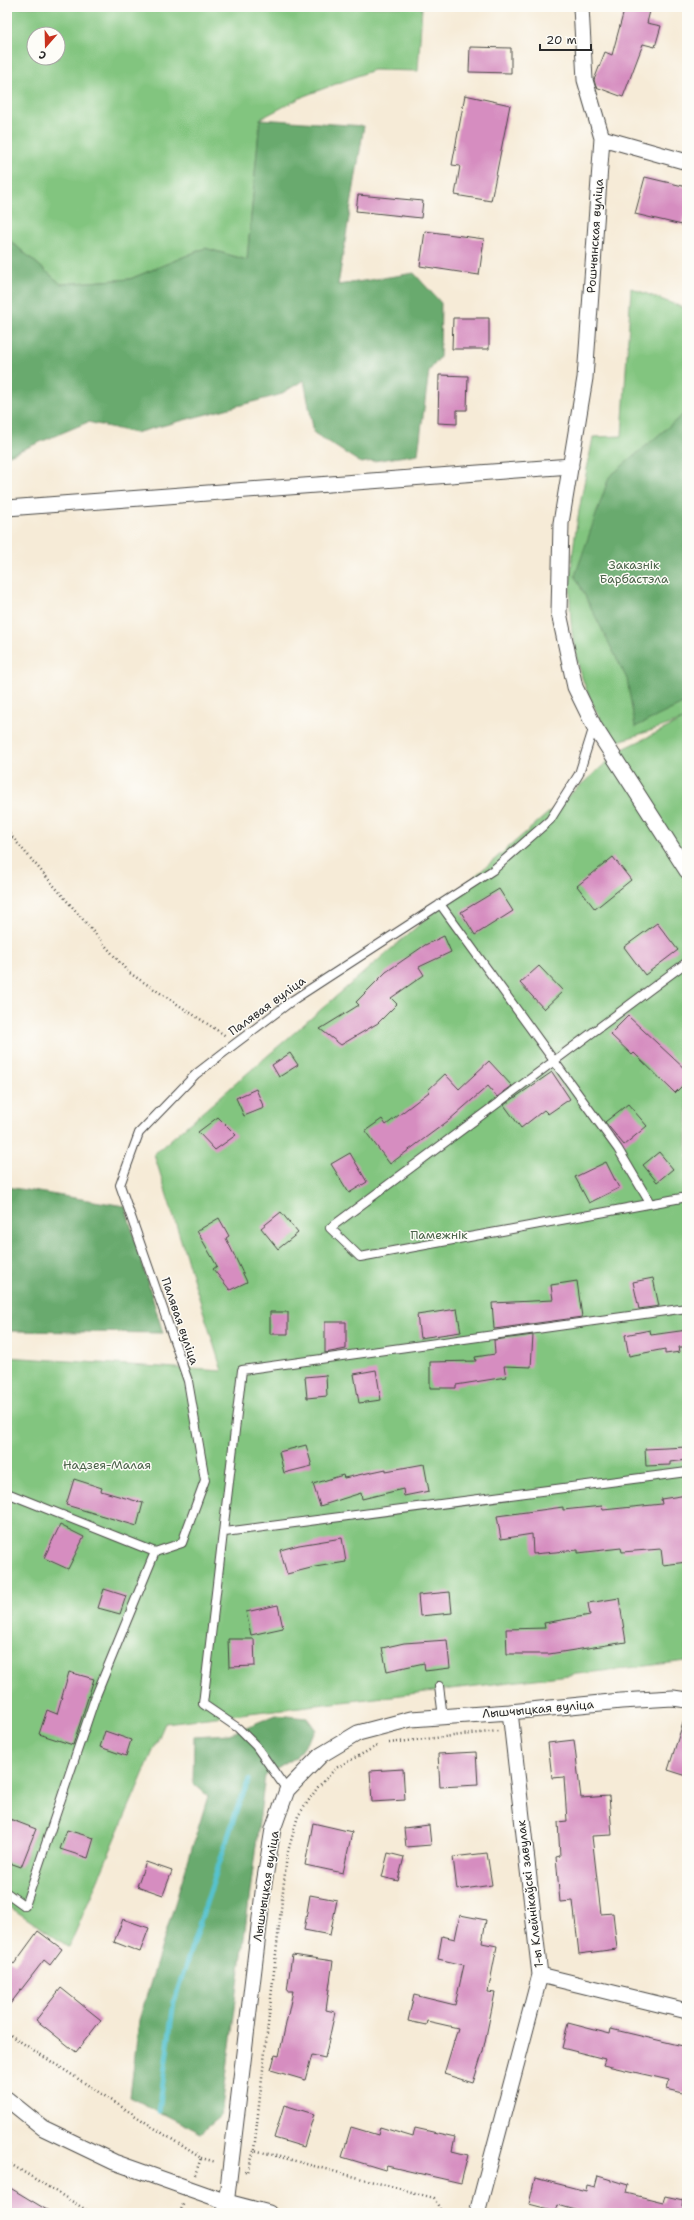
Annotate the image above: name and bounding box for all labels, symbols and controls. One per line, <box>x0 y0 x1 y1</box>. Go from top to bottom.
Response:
north arrow <box>26 26 66 66</box>
scale bar <box>540 26 591 52</box>
text: 20 m <box>546 32 577 48</box>
text: С <box>37 47 48 63</box>
street label: Рошчынская вуліца <box>583 178 607 294</box>
park label: Заказнік Барбастэла <box>600 557 669 587</box>
street label: Палявая вуліца <box>225 972 309 1039</box>
park label: Памежнік <box>410 1227 468 1243</box>
street label: Палявая вуліца <box>158 1275 203 1367</box>
park label: Надзея-Малая <box>63 1457 151 1473</box>
street label: Лышчыцкая вуліца <box>481 1696 595 1722</box>
street label: 1-ы Клейнікаўскі завулак <box>513 1819 547 1969</box>
street label: Лышчыцкая вуліца <box>249 1829 283 1943</box>

